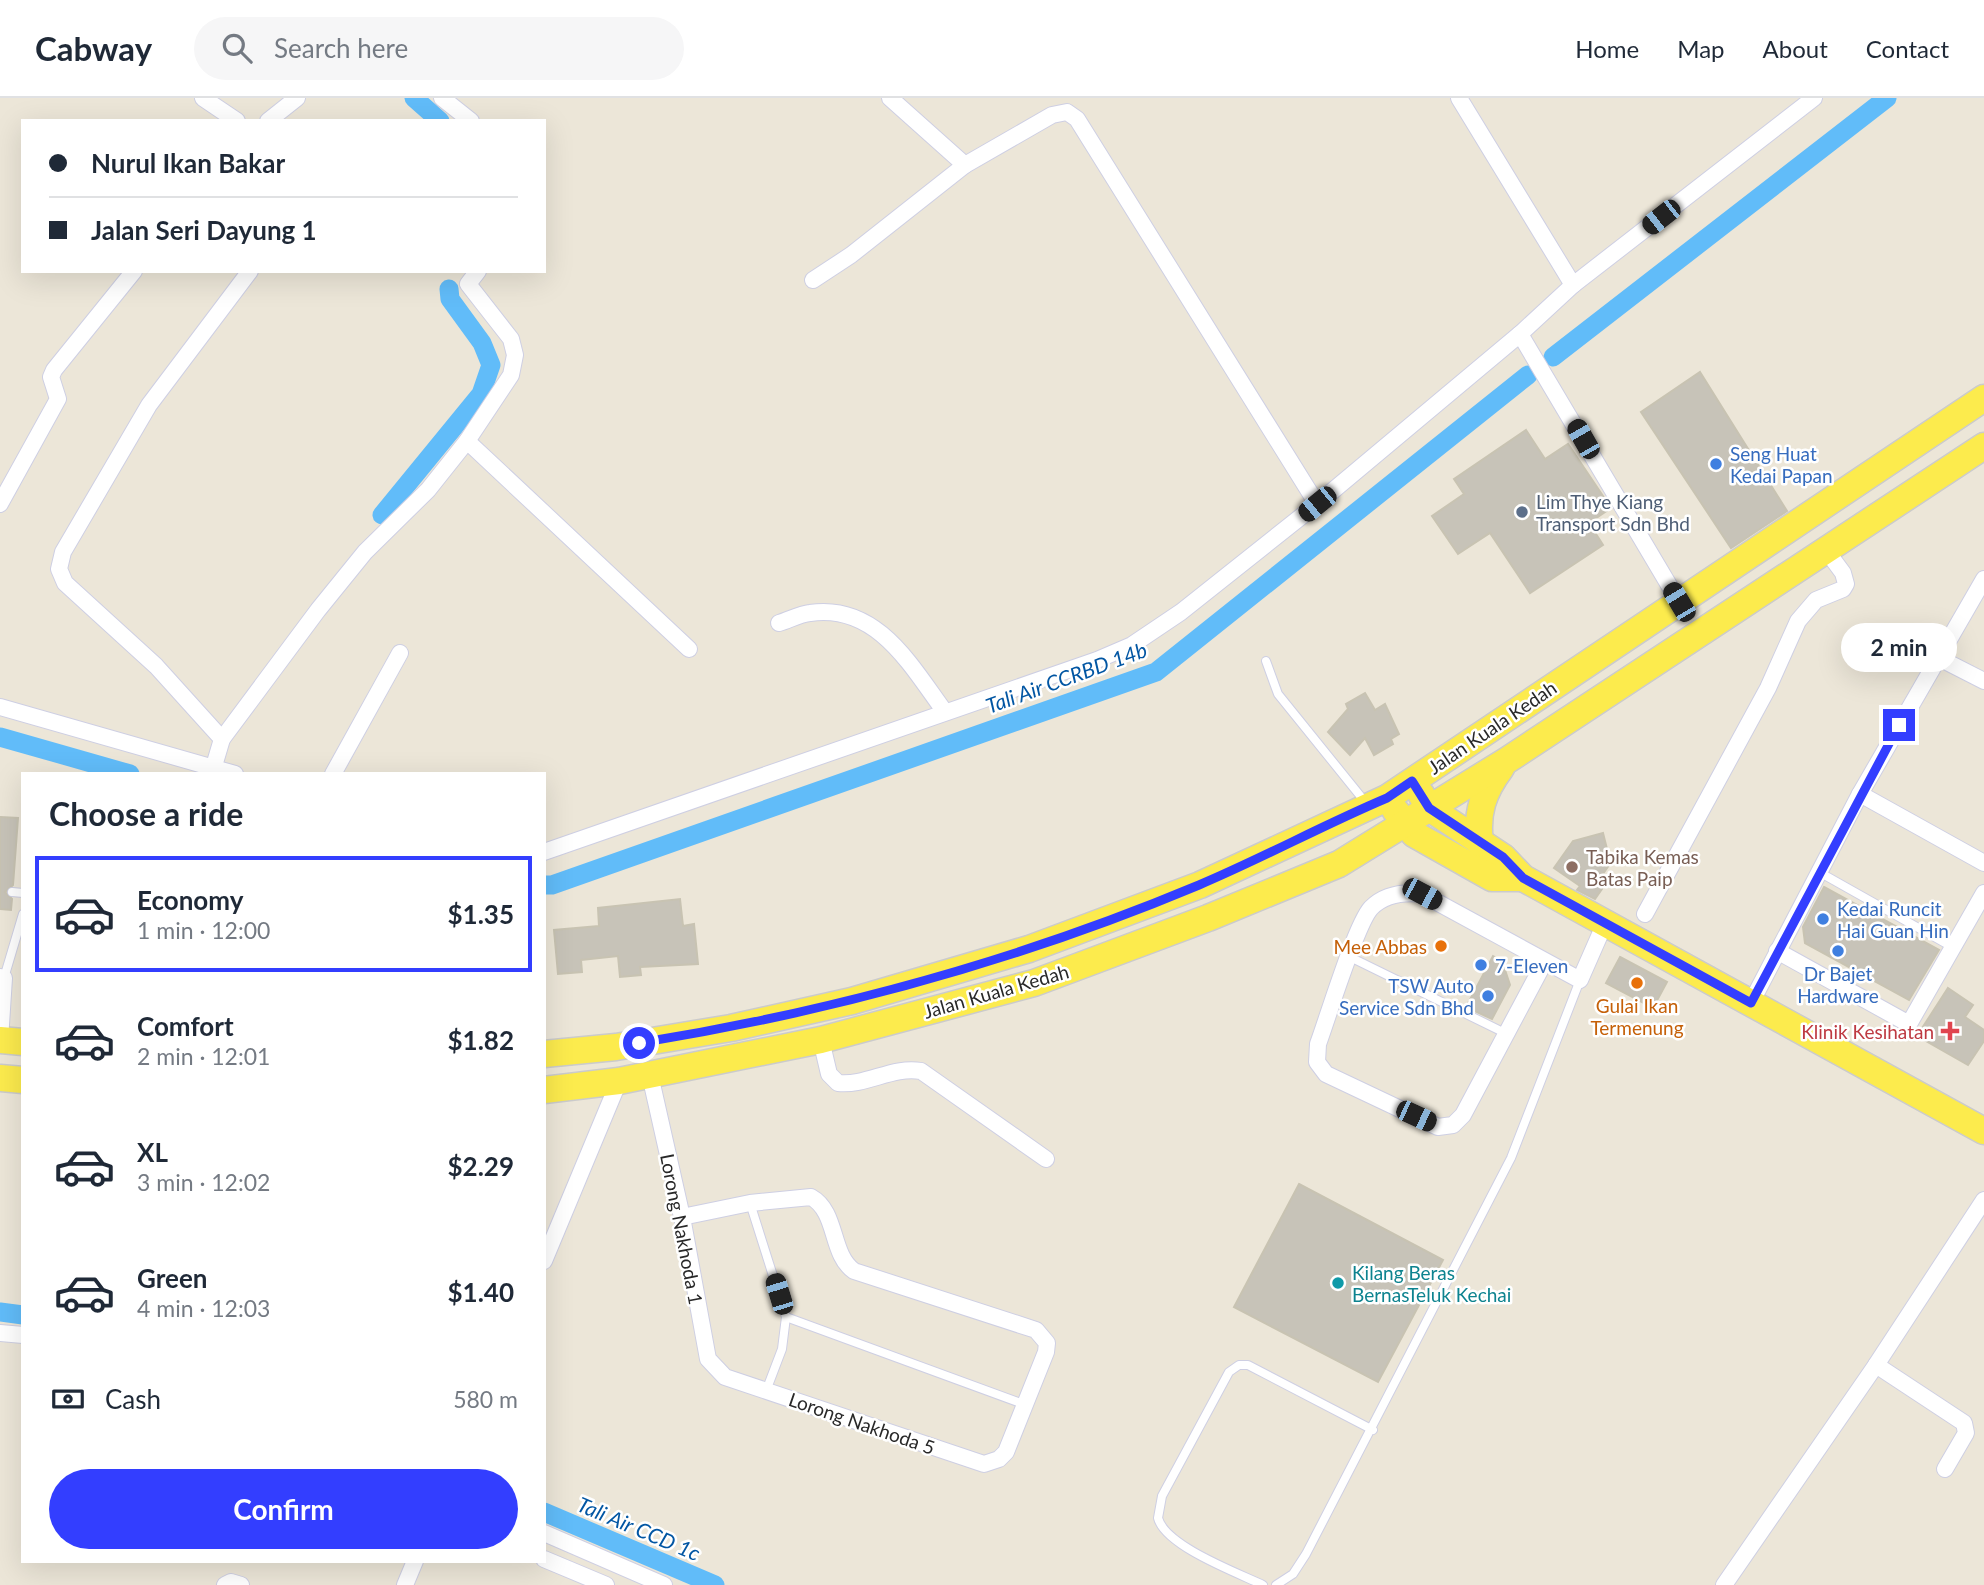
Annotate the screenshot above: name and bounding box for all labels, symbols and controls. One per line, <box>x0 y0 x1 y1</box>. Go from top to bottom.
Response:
search box <box>194 17 684 80</box>
text: Cabway <box>35 28 152 68</box>
icon: search <box>218 29 256 67</box>
text: Search here <box>274 32 408 64</box>
text: Home <box>1575 34 1639 63</box>
text: Map <box>1677 34 1725 63</box>
text: About <box>1763 34 1828 63</box>
text: Contact <box>1866 34 1949 63</box>
text: Nurul Ikan Bakar <box>91 147 285 179</box>
car <box>1638 196 1685 238</box>
text: Jalan Seri Dayung 1 <box>91 214 317 246</box>
car <box>1564 416 1603 462</box>
place label: Seng Huat Kedai Papan <box>1730 442 1833 487</box>
marker: Seng Huat Kedai Papan <box>1708 456 1724 472</box>
car <box>1295 483 1340 525</box>
place label: Lim Thye Kiang Transport Sdn Bhd <box>1536 490 1690 535</box>
marker: Lim Thye Kiang Transport Sdn Bhd <box>1514 504 1530 520</box>
car <box>1660 579 1699 625</box>
callout: 2 min <box>1841 624 1957 672</box>
text: 2 min <box>1870 633 1928 661</box>
water label: Tali Air CCRBD 14b <box>982 636 1150 718</box>
street label: Jalan Kuala Kedah <box>1423 676 1561 778</box>
route end <box>1883 709 1915 741</box>
text: Choose a ride <box>49 794 243 833</box>
place label: Tabika Kemas Batas Paip <box>1586 845 1699 890</box>
marker: Tabika Kemas Batas Paip <box>1564 859 1580 875</box>
car <box>1399 875 1446 913</box>
icon: car <box>53 883 116 946</box>
text: Economy <box>137 884 243 916</box>
place label: Kedai Runcit Hai Guan Hin <box>1837 897 1949 942</box>
text: $1.35 <box>448 898 514 930</box>
marker: Kedai Runcit Hai Guan Hin <box>1815 911 1831 927</box>
text: 1 min · 12:00 <box>137 916 270 944</box>
place label: Mee Abbas <box>1334 935 1427 958</box>
marker: Mee Abbas <box>1433 938 1449 954</box>
marker: Dr Bajet Hardware <box>1830 943 1846 959</box>
place label: 7-Eleven <box>1495 954 1568 977</box>
marker: 7-Eleven <box>1473 957 1489 973</box>
street label: Jalan Kuala Kedah <box>921 959 1071 1023</box>
place label: Dr Bajet Hardware <box>1797 962 1879 1007</box>
place label: TSW Auto Service Sdn Bhd <box>1339 974 1474 1019</box>
marker: Gulai Ikan Termenung <box>1629 975 1645 991</box>
marker: TSW Auto Service Sdn Bhd <box>1480 988 1496 1004</box>
place label: Gulai Ikan Termenung <box>1590 994 1684 1039</box>
icon: car <box>53 1009 116 1072</box>
text: Comfort <box>137 1010 234 1042</box>
place label: Klinik Kesihatan <box>1801 1020 1934 1043</box>
marker: Klinik Kesihatan <box>1940 1021 1960 1041</box>
text: $1.82 <box>448 1024 514 1056</box>
route start <box>623 1027 655 1059</box>
text: 2 min · 12:01 <box>137 1042 270 1070</box>
car <box>1393 1098 1440 1134</box>
icon: car <box>53 1135 116 1198</box>
text: XL <box>137 1136 168 1168</box>
text: $2.29 <box>448 1150 514 1182</box>
street label: Lorong Nakhoda 1 <box>656 1152 708 1306</box>
text: 3 min · 12:02 <box>137 1168 270 1196</box>
icon: car <box>53 1261 116 1324</box>
place label: Kilang Beras BernasTeluk Kechai <box>1352 1261 1511 1306</box>
text: Green <box>137 1262 207 1294</box>
car <box>763 1271 796 1317</box>
marker: Kilang Beras BernasTeluk Kechai <box>1330 1275 1346 1291</box>
text: $1.40 <box>448 1276 514 1308</box>
text: 4 min · 12:03 <box>137 1294 270 1322</box>
icon: cash <box>49 1380 87 1418</box>
text: Cash <box>105 1383 161 1415</box>
text: 580 m <box>453 1385 518 1413</box>
street label: Lorong Nakhoda 5 <box>786 1387 938 1459</box>
button: Confirm <box>49 1469 518 1549</box>
water label: Tali Air CCD 1c <box>574 1491 705 1565</box>

